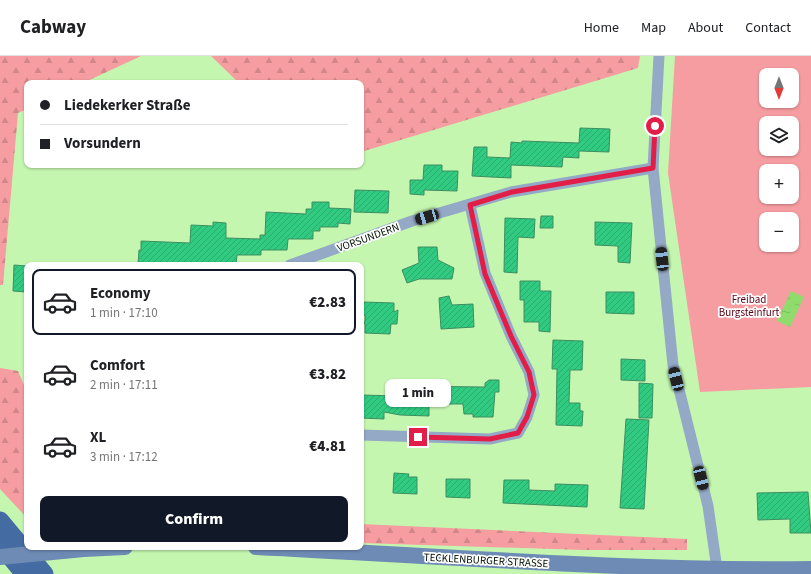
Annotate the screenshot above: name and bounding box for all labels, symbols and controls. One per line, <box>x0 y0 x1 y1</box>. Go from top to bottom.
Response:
text: Cabway <box>20 14 86 41</box>
text: Home <box>584 18 619 38</box>
text: Map <box>641 18 666 38</box>
text: About <box>688 18 723 38</box>
text: Contact <box>745 18 791 38</box>
north arrow <box>759 68 799 108</box>
map controls <box>759 68 799 252</box>
text: Liedekerker Straße <box>64 95 191 116</box>
button: layers <box>759 116 799 156</box>
route start <box>646 117 664 135</box>
text: Vorsundern <box>64 133 141 154</box>
button: + <box>759 164 799 204</box>
car <box>414 208 440 226</box>
button: − <box>759 212 799 252</box>
street label: VORSUNDERN <box>335 219 401 256</box>
car <box>655 246 669 272</box>
text: Economy <box>90 283 151 304</box>
icon: car <box>42 284 78 320</box>
text: €2.83 <box>309 292 346 313</box>
park label: Freibad Burgsteinfurt <box>719 292 780 320</box>
text: 1 min · 17:10 <box>90 304 158 322</box>
text: Comfort <box>90 355 145 376</box>
icon: car <box>42 356 78 392</box>
text: €3.82 <box>309 364 346 385</box>
car <box>667 366 685 392</box>
text: 2 min · 17:11 <box>90 376 158 394</box>
callout: 1 min <box>385 379 451 407</box>
text: 1 min <box>402 384 434 402</box>
text: XL <box>90 427 106 448</box>
icon: car <box>42 428 78 464</box>
route end <box>409 428 427 446</box>
text: €4.81 <box>309 436 346 457</box>
text: 3 min · 17:12 <box>90 448 158 466</box>
car <box>692 465 710 491</box>
button: Confirm <box>40 496 348 542</box>
street label: TECKLENBURGER STRASSE <box>423 550 549 571</box>

